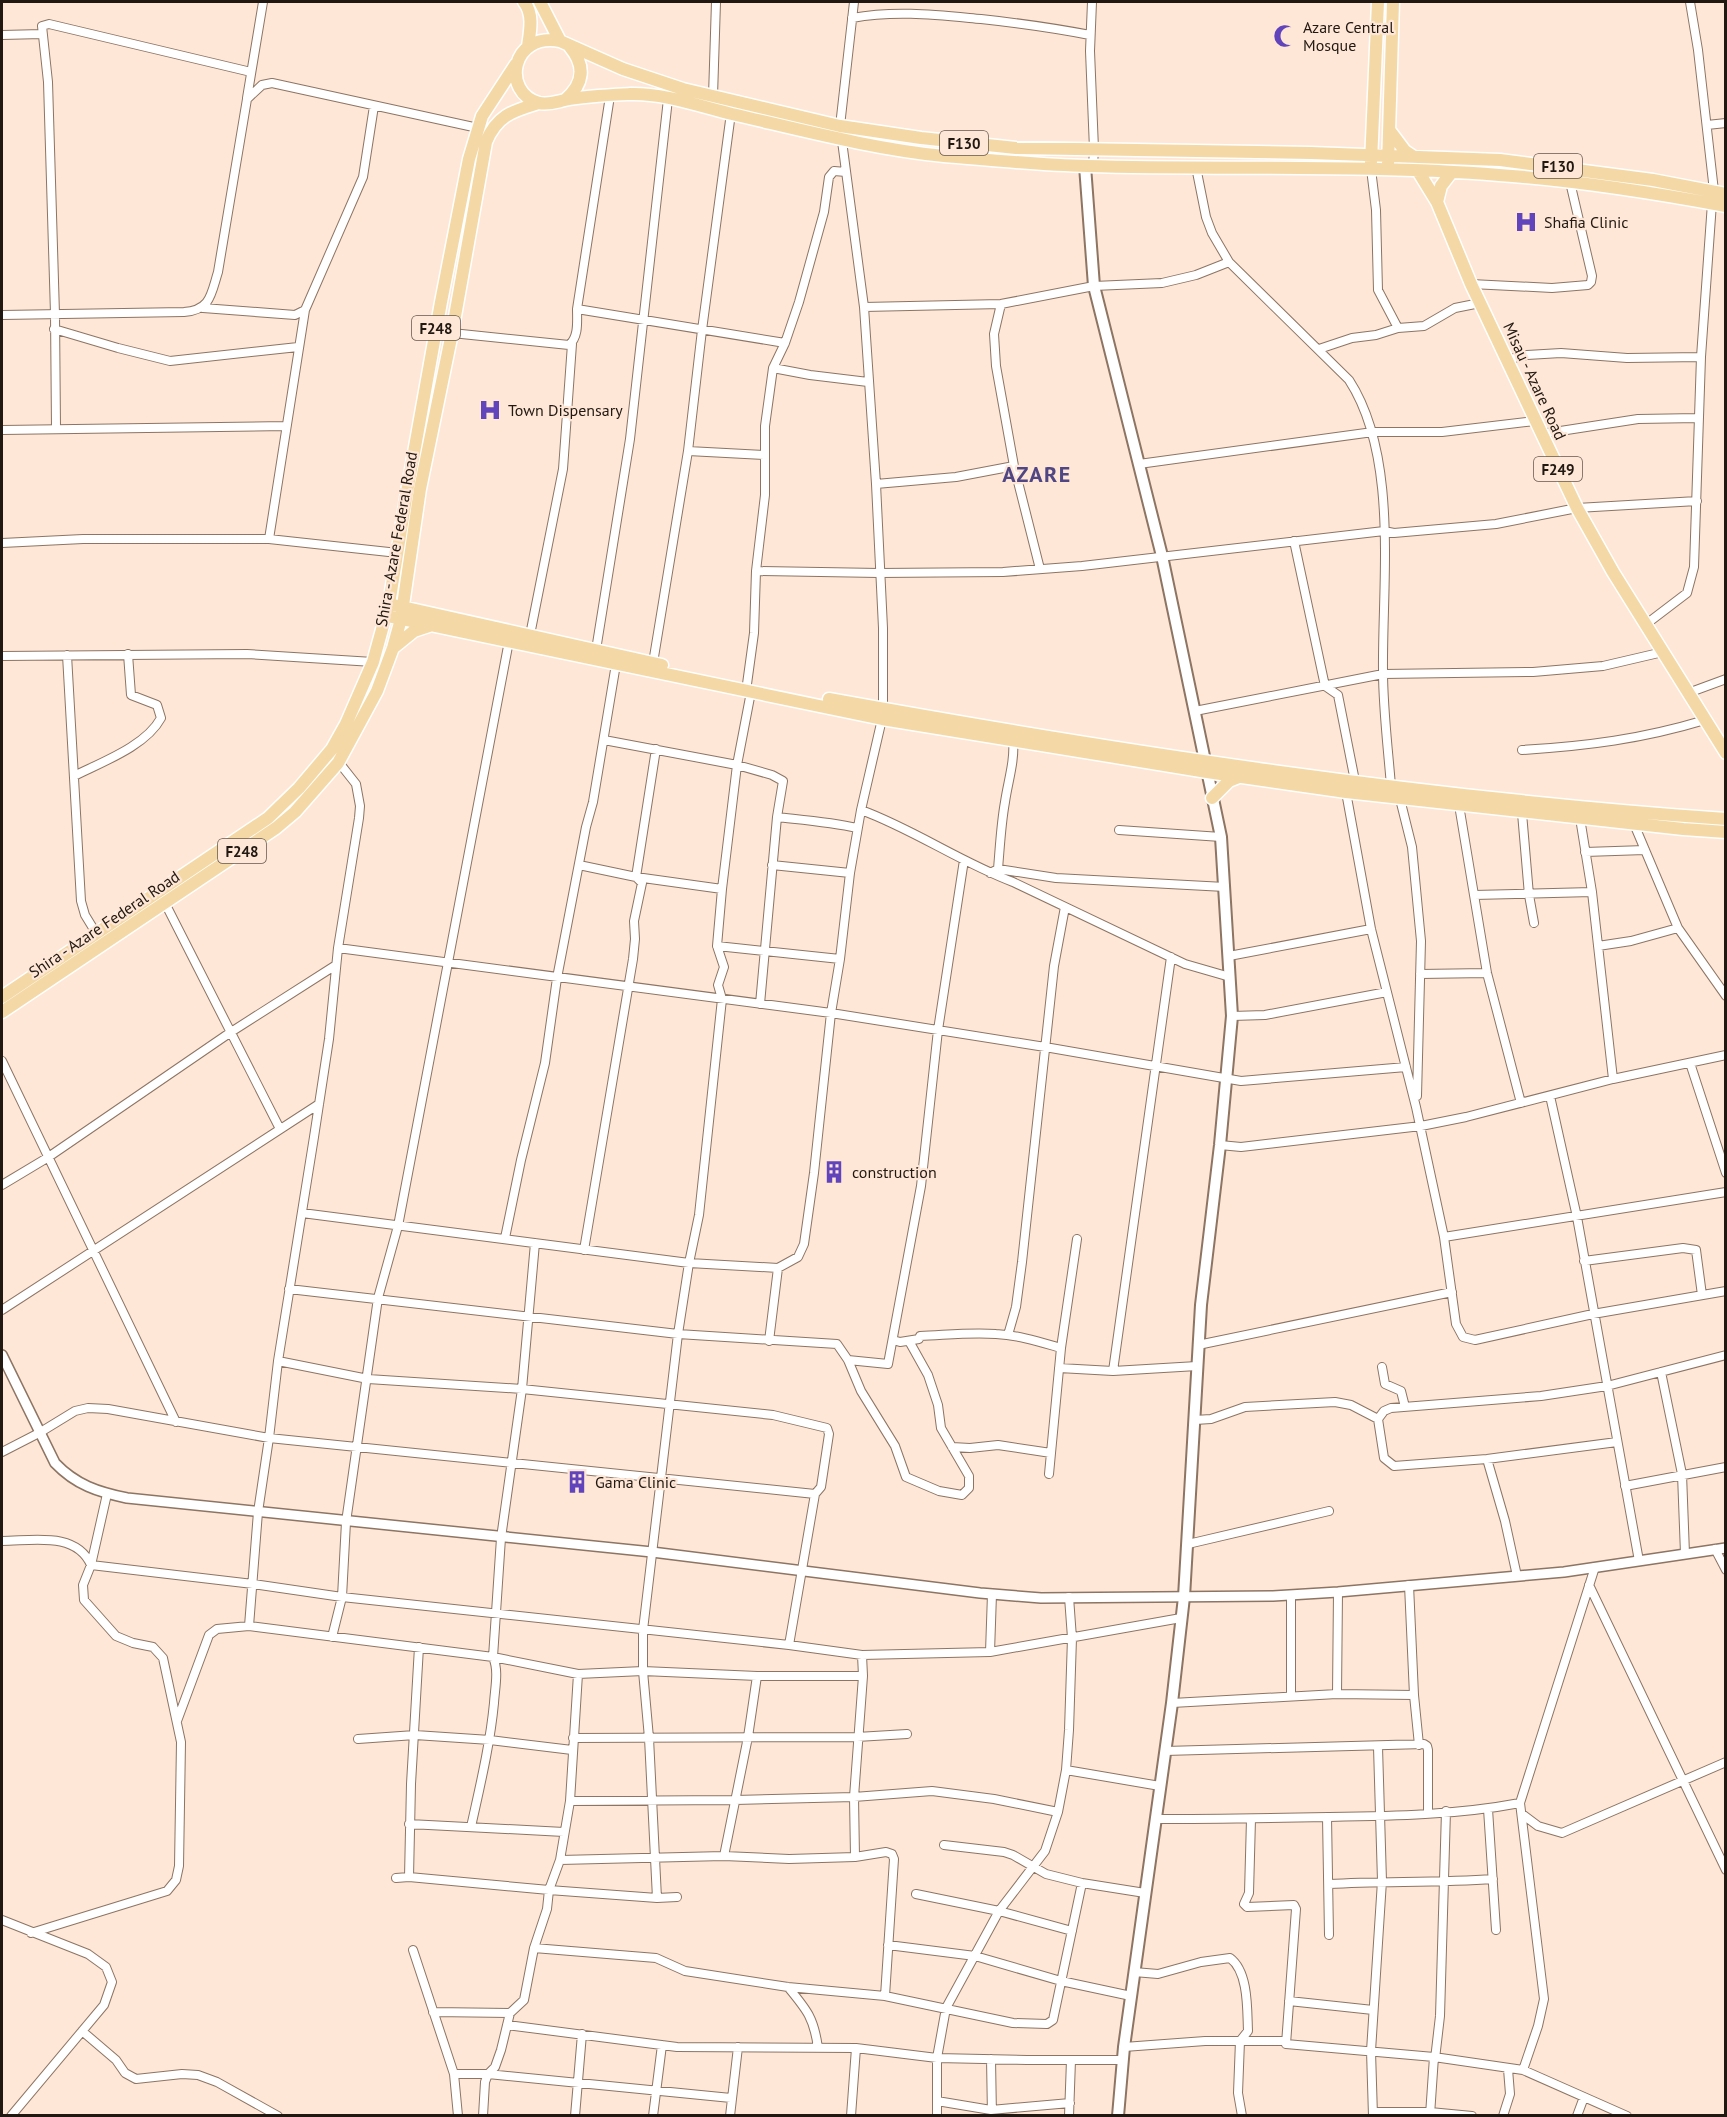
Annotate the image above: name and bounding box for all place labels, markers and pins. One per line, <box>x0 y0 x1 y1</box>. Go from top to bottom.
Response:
place label: Azare Central Mosque <box>1303 17 1394 55</box>
mosque icon: Azare Central Mosque <box>1272 23 1298 49</box>
hospital icon: Shafia Clinic <box>1513 209 1539 235</box>
place label: Shafia Clinic <box>1544 212 1628 232</box>
hospital icon: Town Dispensary <box>477 397 503 423</box>
place label: Town Dispensary <box>508 400 623 420</box>
building icon: construction <box>821 1159 847 1185</box>
place label: construction <box>852 1162 937 1182</box>
building icon: Gama Clinic <box>564 1469 590 1495</box>
place label: Gama Clinic <box>595 1472 676 1492</box>

